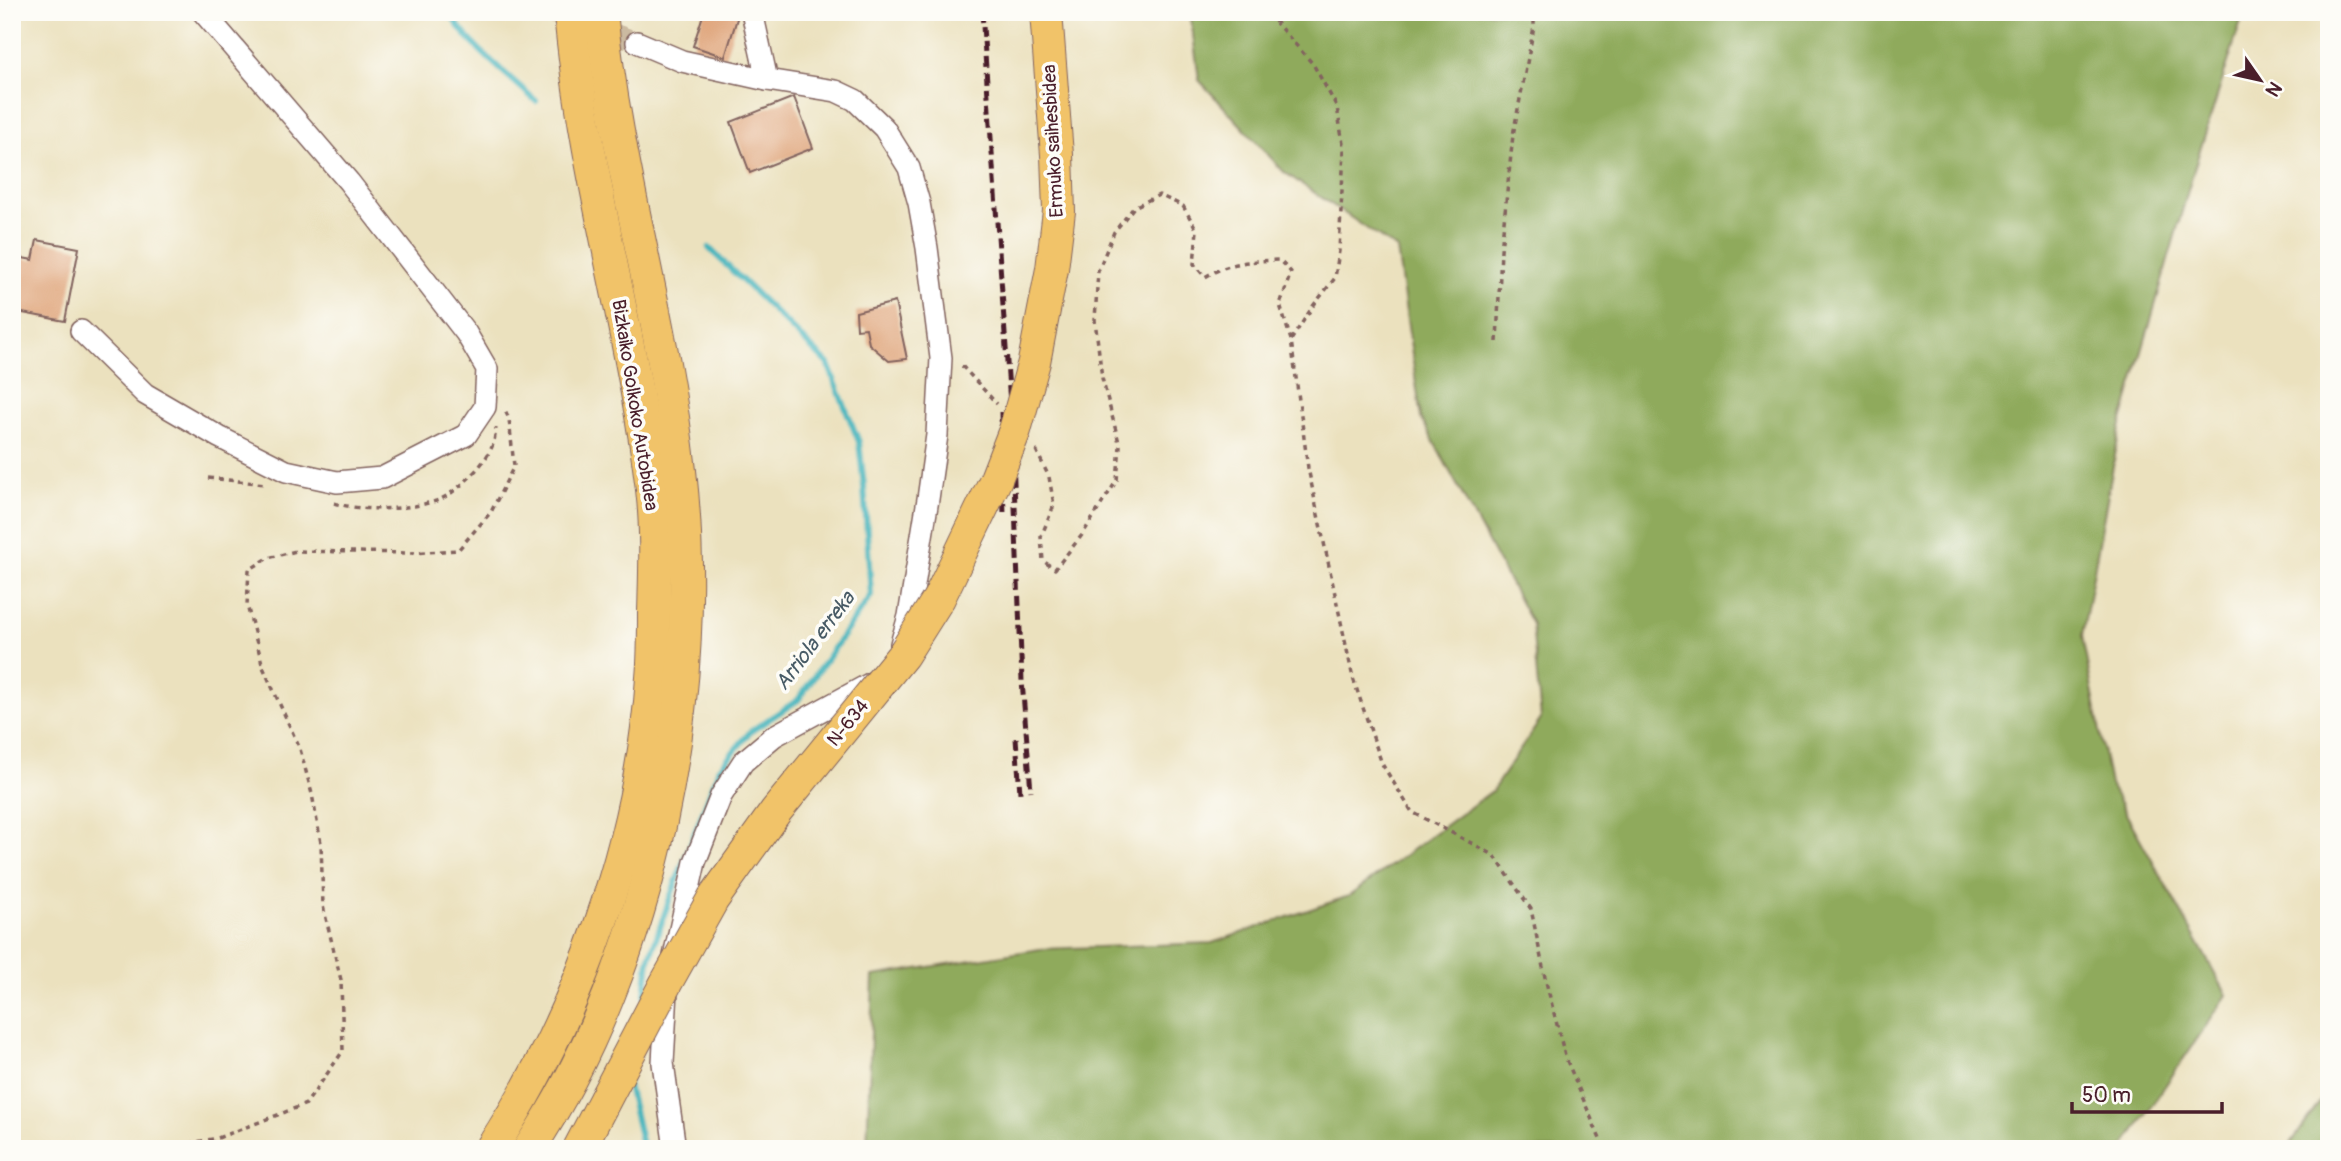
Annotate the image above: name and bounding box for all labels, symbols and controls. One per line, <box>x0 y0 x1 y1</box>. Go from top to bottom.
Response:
north arrow <box>2226 46 2296 116</box>
street label: Ermuko saihesbidea <box>1037 64 1069 218</box>
text: N <box>2260 77 2287 101</box>
street label: Bizkaiko Golkoko Autobidea <box>606 298 664 512</box>
water label: Arriola erreka <box>769 585 862 696</box>
street label: N-634 <box>822 695 874 751</box>
scale bar <box>2072 1070 2222 1114</box>
text: 50 m <box>2082 1082 2131 1109</box>

